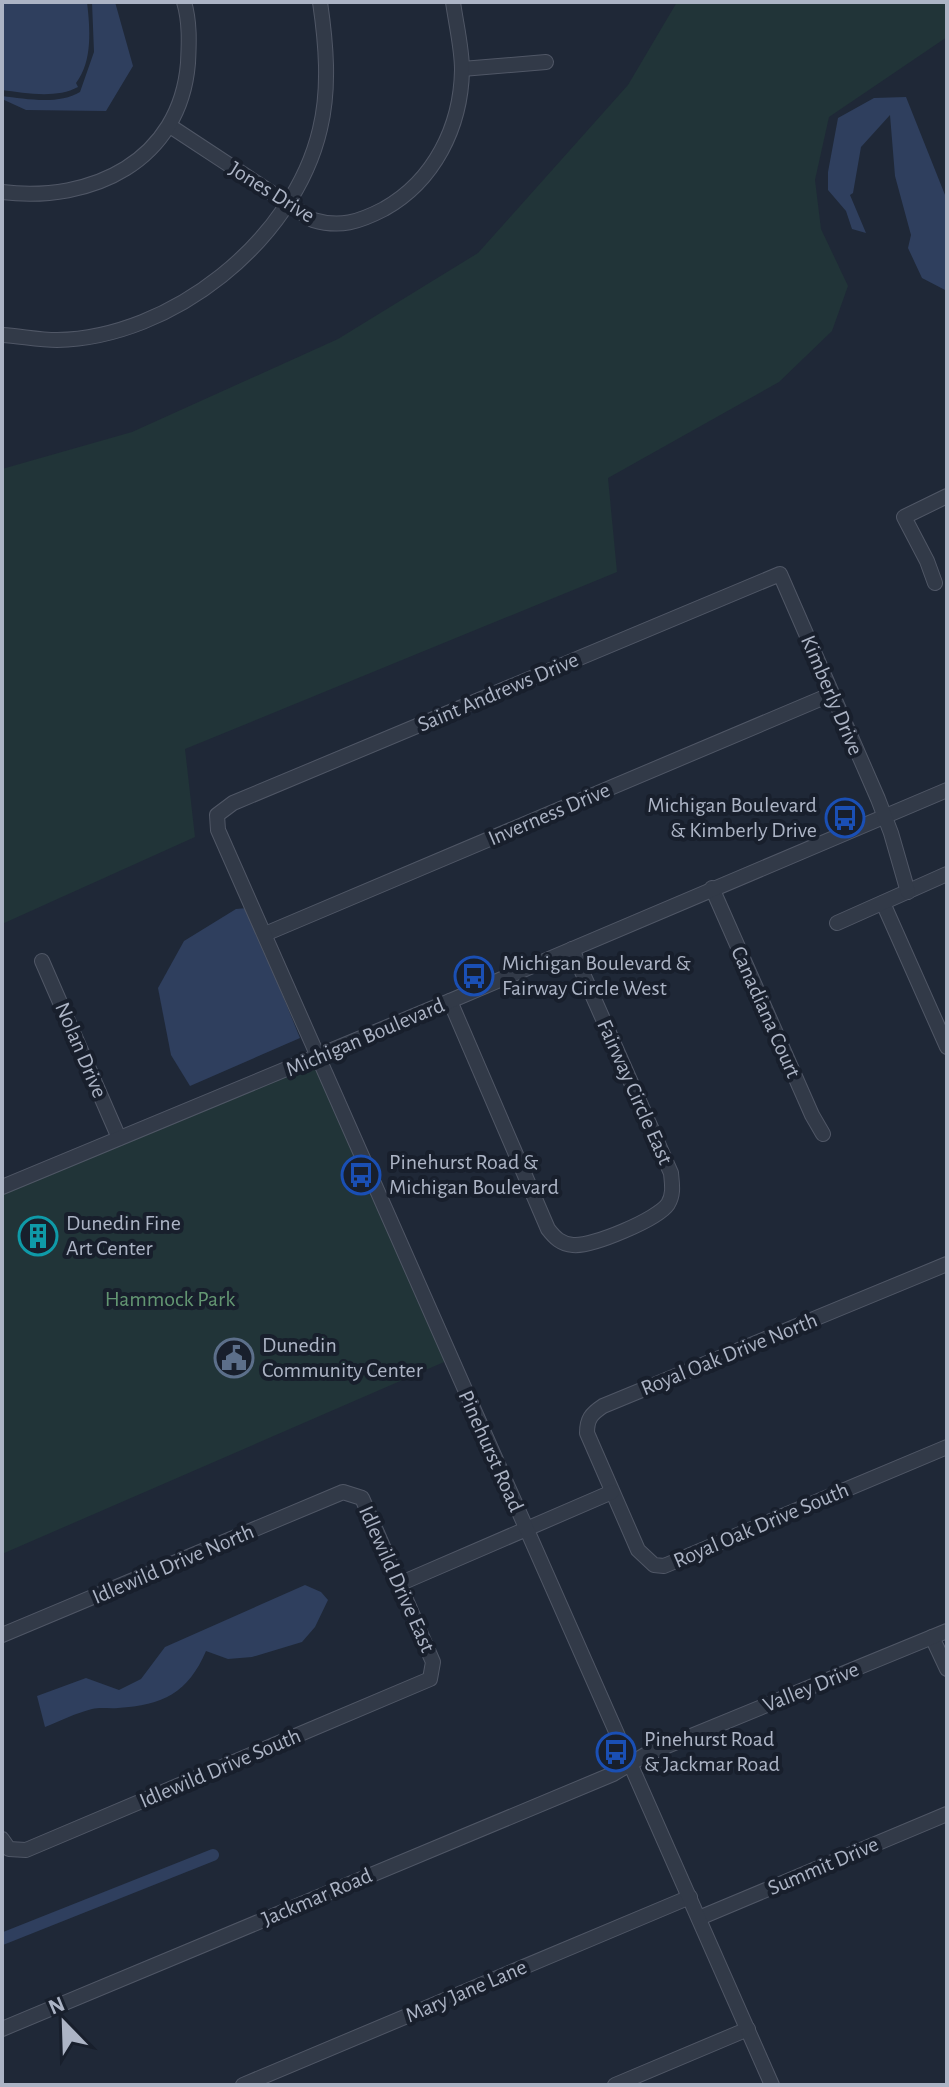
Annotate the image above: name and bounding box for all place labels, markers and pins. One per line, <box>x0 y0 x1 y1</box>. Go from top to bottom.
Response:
place label: Michigan Boulevard & Kimberly Drive <box>647 794 817 841</box>
bus stop icon: Michigan Boulevard & Kimberly Drive <box>824 797 866 839</box>
place label: Michigan Boulevard & Fairway Circle West <box>502 952 691 999</box>
bus stop icon: Michigan Boulevard & Fairway Circle West <box>453 955 495 997</box>
place label: Pinehurst Road & Michigan Boulevard <box>389 1151 559 1198</box>
bus stop icon: Pinehurst Road & Michigan Boulevard <box>340 1154 382 1196</box>
place label: Dunedin Fine Art Center <box>66 1212 181 1259</box>
building icon: Dunedin Fine Art Center <box>17 1215 59 1257</box>
place label: Dunedin Community Center <box>262 1334 423 1381</box>
public building icon: Dunedin Community Center <box>213 1337 255 1379</box>
place label: Pinehurst Road & Jackmar Road <box>644 1728 780 1775</box>
bus stop icon: Pinehurst Road & Jackmar Road <box>595 1731 637 1773</box>

